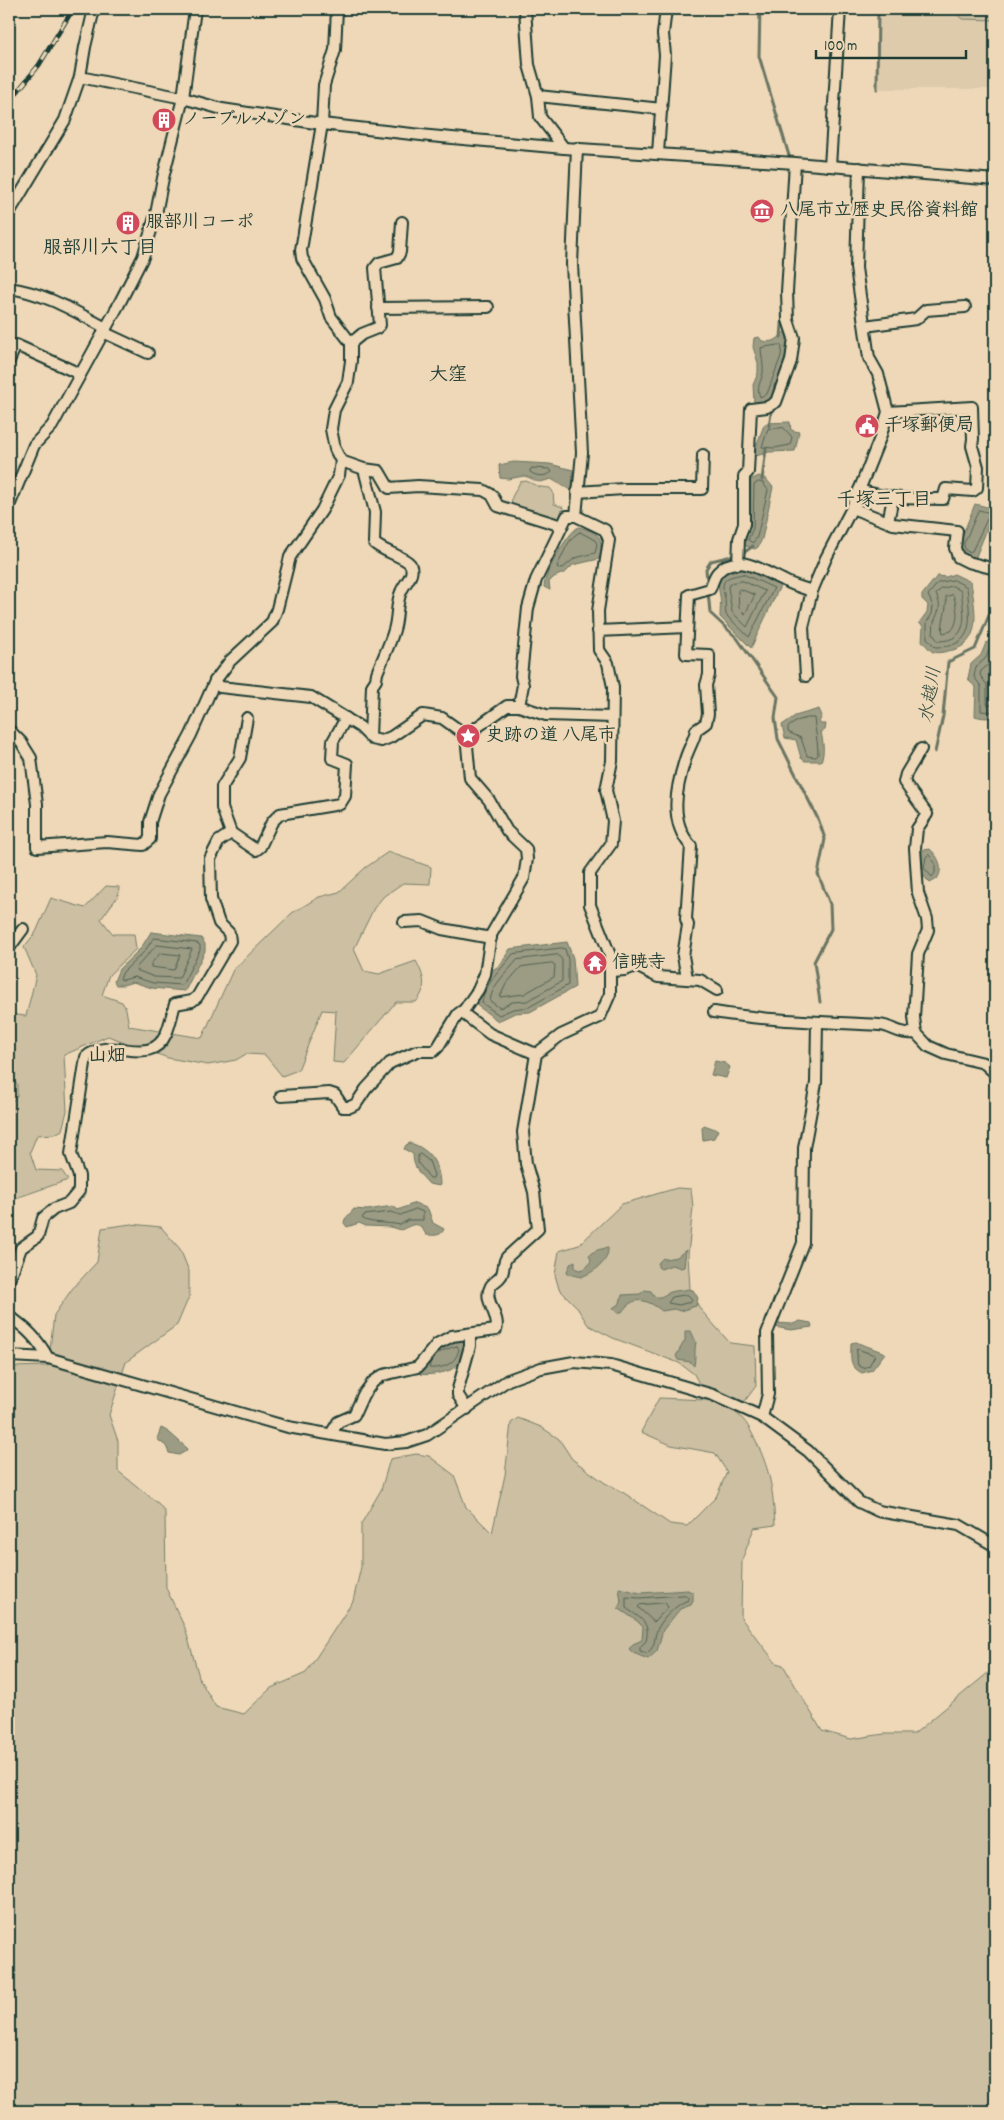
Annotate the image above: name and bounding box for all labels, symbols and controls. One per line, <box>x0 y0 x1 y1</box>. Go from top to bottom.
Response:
scale bar <box>816 28 966 60</box>
text: 100 m <box>824 36 857 58</box>
building icon: ノーブルメゾン <box>151 107 177 133</box>
place label: ノーブルメゾン <box>182 108 306 133</box>
museum icon: 八尾市立歴史民俗資料館 <box>749 198 775 224</box>
place label: 八尾市立歴史民俗資料館 <box>780 199 978 224</box>
building icon: 服部川コーポ <box>115 210 141 236</box>
place label: 服部川コーポ <box>146 211 254 236</box>
district label: 服部川六丁目 <box>43 236 157 263</box>
district label: 大窪 <box>429 363 467 390</box>
public building icon: 千塚郵便局 <box>854 413 880 439</box>
place label: 千塚郵便局 <box>884 414 974 439</box>
district label: 千塚三丁目 <box>836 488 932 515</box>
water label: 水越川 <box>914 665 950 725</box>
place icon: 史跡の道 八尾市 <box>455 723 481 749</box>
place label: 史跡の道 八尾市 <box>486 724 616 749</box>
temple icon: 信暁寺 <box>582 950 608 976</box>
place label: 信暁寺 <box>612 951 666 976</box>
district label: 山畑 <box>88 1044 126 1071</box>

